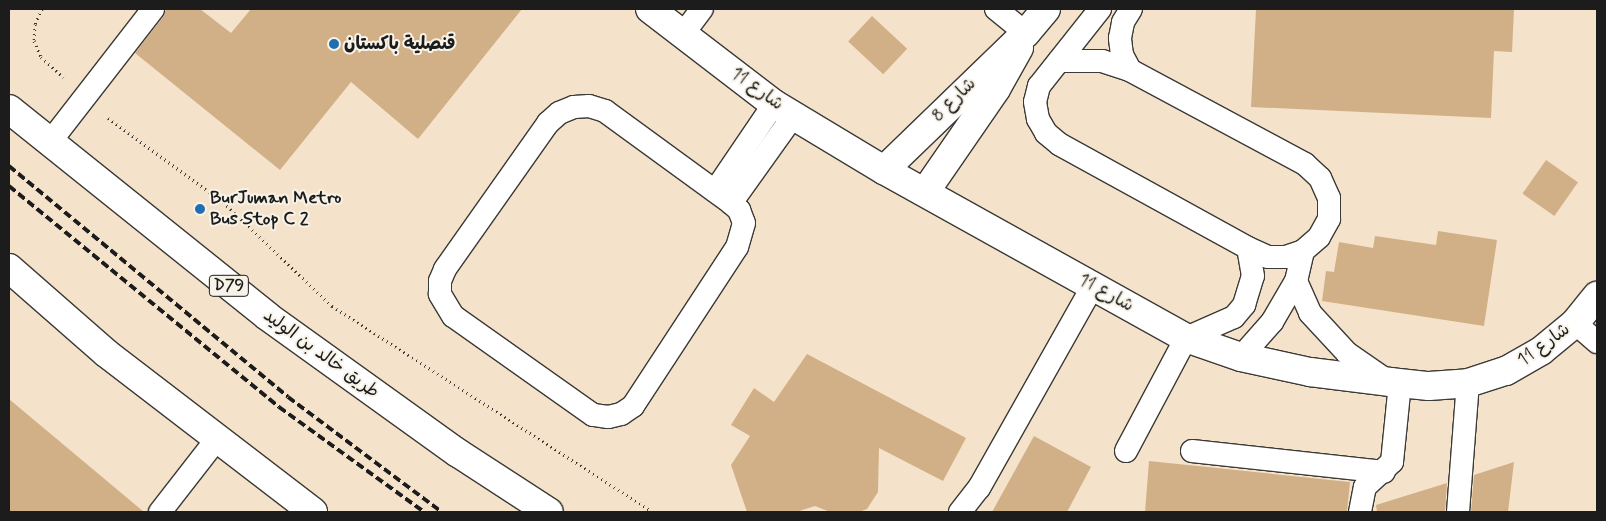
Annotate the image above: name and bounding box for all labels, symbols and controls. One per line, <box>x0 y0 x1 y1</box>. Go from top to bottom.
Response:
place label: قنصلية باكستان <box>344 33 455 55</box>
marker: قنصلية باكستان <box>328 38 340 50</box>
street label: شارع 11 <box>727 63 787 115</box>
street label: شارع 8 <box>927 73 981 127</box>
place label: BurJuman Metro Bus Stop C 2 <box>210 188 339 230</box>
marker: BurJuman Metro Bus Stop C 2 <box>194 203 206 215</box>
street label: شارع 11 <box>1075 269 1137 317</box>
road number: D79 <box>208 272 250 300</box>
street label: طريق خالد بن الوليد <box>259 305 383 403</box>
street label: شارع 11 <box>1514 319 1574 371</box>

